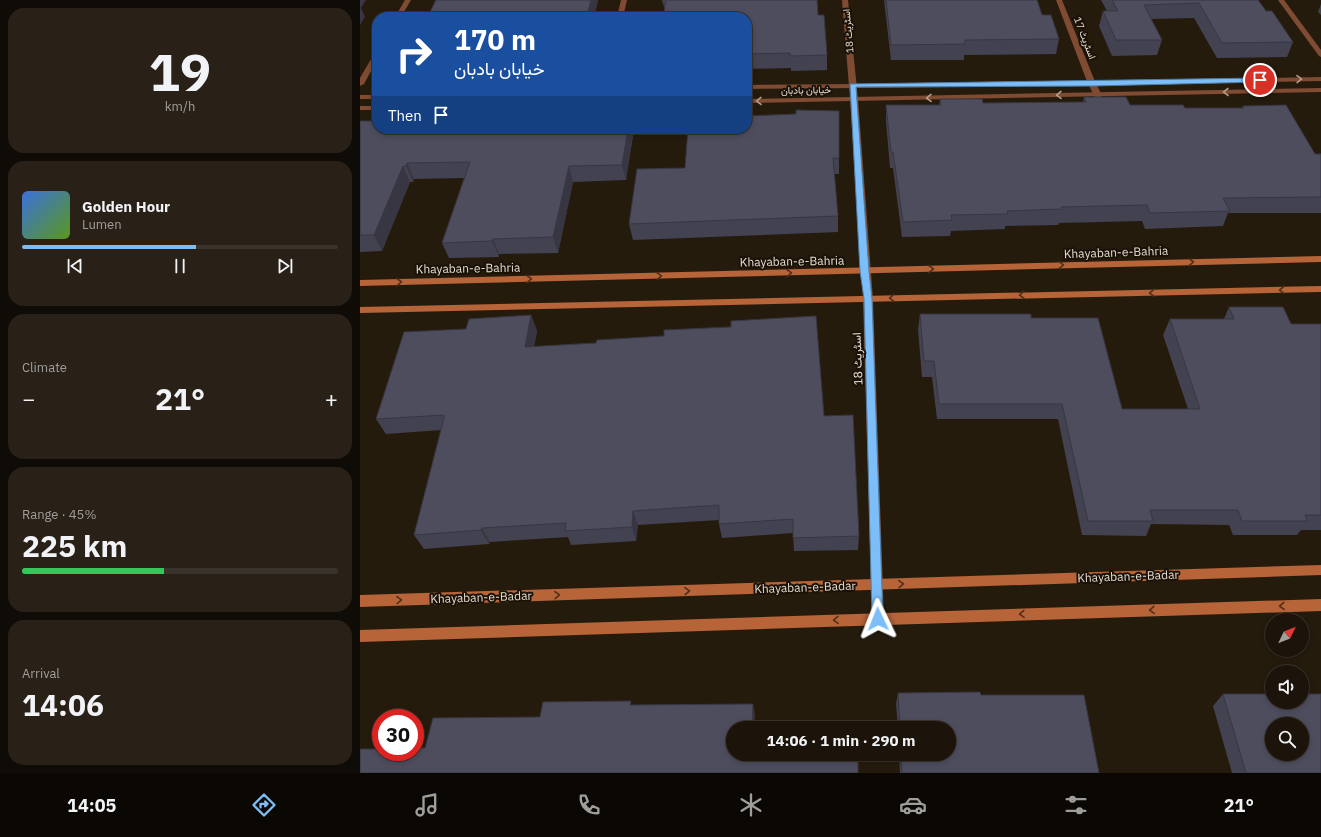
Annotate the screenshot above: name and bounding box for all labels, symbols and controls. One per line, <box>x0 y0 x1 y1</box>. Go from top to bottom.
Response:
street label: اسٹریٹ 18 <box>840 8 856 54</box>
street label: اسٹریٹ 17 <box>1071 15 1099 61</box>
text: 170 m <box>454 21 536 58</box>
icon: right <box>388 28 440 80</box>
text: 19 <box>149 38 211 105</box>
text: خیابان بادبان <box>454 57 545 80</box>
pin <box>1243 63 1277 97</box>
icon: arrive <box>1249 69 1271 91</box>
one-way arrow <box>1296 75 1302 84</box>
street label: خیابان بادبان <box>781 83 832 97</box>
one-way arrow <box>1223 88 1229 96</box>
one-way arrow <box>1056 91 1062 99</box>
one-way arrow <box>926 94 932 102</box>
one-way arrow <box>756 97 762 105</box>
text: km/h <box>165 98 195 115</box>
icon: arrive <box>430 104 452 126</box>
text: Then <box>388 106 422 125</box>
text: Golden Hour <box>82 197 170 216</box>
text: Lumen <box>82 216 122 233</box>
street label: Khayaban-e-Bahria <box>1064 243 1169 261</box>
street label: Khayaban-e-Bahria <box>740 253 845 269</box>
icon: previous <box>64 255 86 277</box>
icon: pause <box>169 255 191 277</box>
icon: next <box>274 255 296 277</box>
one-way arrow <box>1188 258 1194 266</box>
street label: Khayaban-e-Bahria <box>416 260 521 276</box>
one-way arrow <box>1058 261 1064 270</box>
one-way arrow <box>928 265 934 273</box>
one-way arrow <box>786 268 792 277</box>
one-way arrow <box>656 272 662 280</box>
one-way arrow <box>526 275 532 283</box>
one-way arrow <box>396 278 402 286</box>
one-way arrow <box>1279 285 1285 294</box>
one-way arrow <box>1149 288 1155 297</box>
one-way arrow <box>1019 291 1025 300</box>
one-way arrow <box>889 294 895 303</box>
street label: اسٹریٹ 18 <box>849 332 866 386</box>
text: Climate <box>22 359 67 376</box>
text: 21° <box>155 379 205 418</box>
text: − <box>22 384 35 413</box>
text: + <box>325 384 338 413</box>
text: Range · 45% <box>22 506 96 523</box>
text: 225 km <box>22 526 127 565</box>
street label: Khayaban-e-Badar <box>1077 567 1180 585</box>
street label: Khayaban-e-Badar <box>754 578 857 596</box>
one-way arrow <box>898 580 904 588</box>
one-way arrow <box>684 587 690 595</box>
street label: Khayaban-e-Badar <box>430 588 533 606</box>
one-way arrow <box>554 591 560 599</box>
one-way arrow <box>396 596 402 604</box>
position arrow <box>857 598 899 640</box>
one-way arrow <box>1279 602 1285 610</box>
one-way arrow <box>1149 606 1155 614</box>
one-way arrow <box>1019 610 1025 619</box>
north arrow <box>1265 613 1309 657</box>
map controls <box>1265 613 1309 761</box>
one-way arrow <box>833 616 839 625</box>
text: Arrival <box>22 665 60 682</box>
button: sound <box>1265 665 1309 709</box>
text: 14:06 <box>22 685 104 724</box>
speed limit sign: 30 <box>372 709 424 761</box>
button: search <box>1265 717 1309 761</box>
text: 14:06 · 1 min · 290 m <box>767 731 915 750</box>
icon: directions <box>250 791 278 819</box>
icon: music <box>413 791 441 819</box>
icon: phone <box>575 791 603 819</box>
icon: climate <box>737 791 765 819</box>
icon: car <box>899 791 927 819</box>
icon: filters <box>1062 791 1090 819</box>
text: 14:05 <box>67 794 116 817</box>
text: 21° <box>1224 794 1254 817</box>

